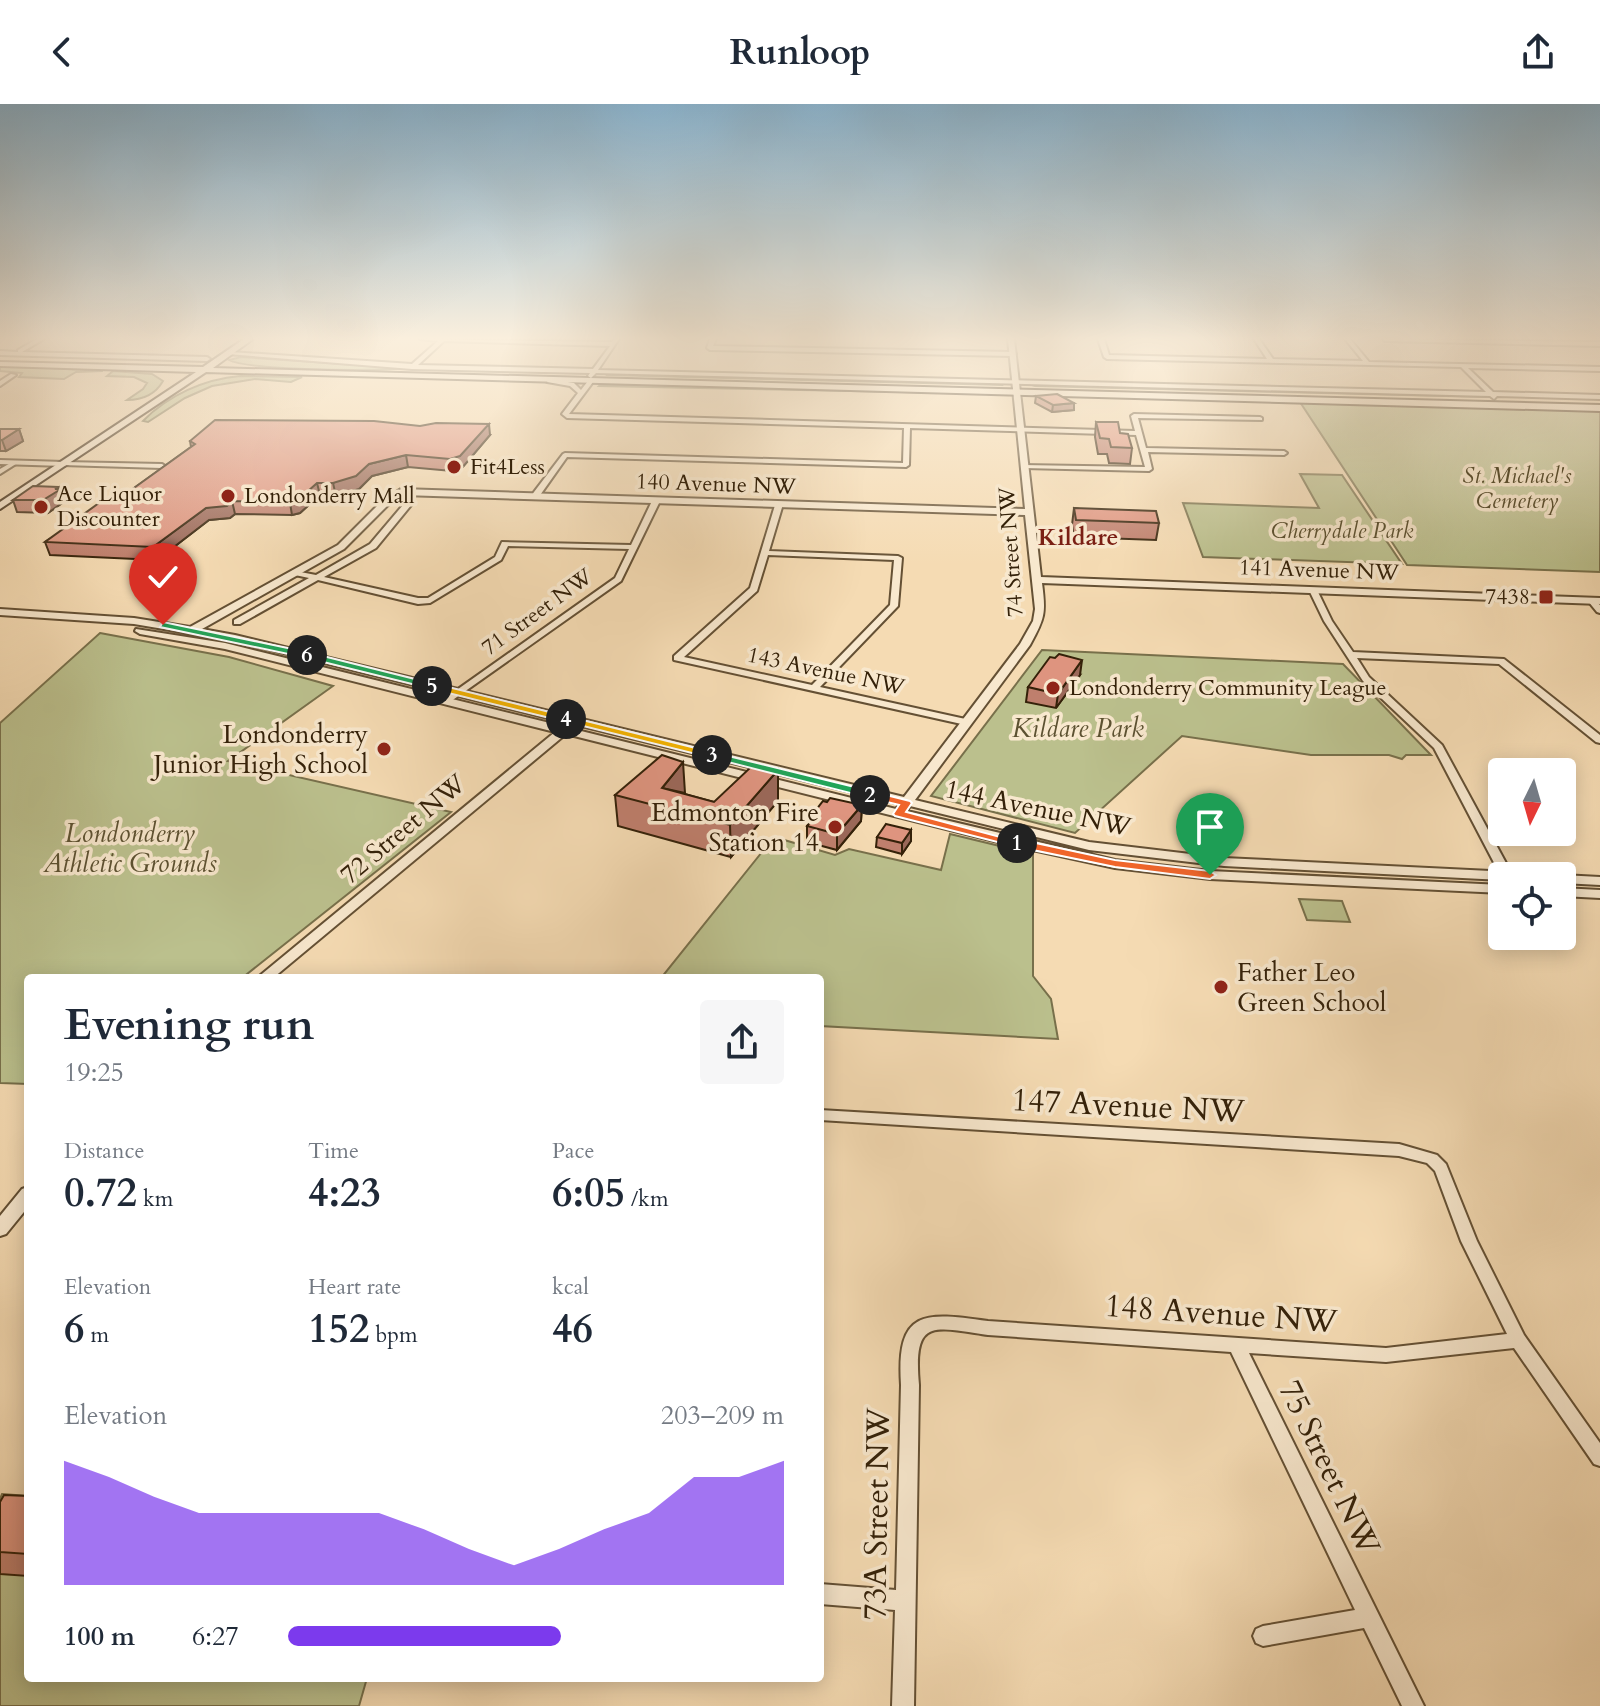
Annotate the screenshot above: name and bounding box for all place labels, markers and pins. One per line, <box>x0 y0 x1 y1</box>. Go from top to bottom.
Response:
place label: Fit4Less <box>470 452 545 482</box>
marker: Fit4Less <box>445 458 463 476</box>
place label: Ace Liquor Discounter <box>57 479 163 534</box>
place label: Londonderry Mall <box>244 481 415 511</box>
marker: Londonderry Mall <box>219 487 237 505</box>
marker: Ace Liquor Discounter <box>32 498 50 516</box>
pin <box>129 543 197 625</box>
place label: 7438 <box>1485 582 1530 612</box>
marker: 7438 <box>1537 588 1555 606</box>
pin: 6 <box>287 635 327 675</box>
pin: 5 <box>412 666 452 706</box>
place label: Londonderry Community League <box>1069 673 1386 703</box>
marker: Londonderry Community League <box>1044 679 1062 697</box>
pin: 4 <box>546 699 586 739</box>
place label: Londonderry Junior High School <box>150 717 368 782</box>
pin: 3 <box>692 735 732 775</box>
marker: Londonderry Junior High School <box>375 740 393 758</box>
pin: 2 <box>850 775 890 815</box>
pin <box>1176 793 1244 875</box>
place label: Edmonton Fire Station 14 <box>651 795 819 860</box>
marker: Edmonton Fire Station 14 <box>826 818 844 836</box>
pin: 1 <box>997 823 1037 863</box>
place label: Father Leo Green School <box>1237 955 1387 1020</box>
marker: Father Leo Green School <box>1212 978 1230 996</box>

